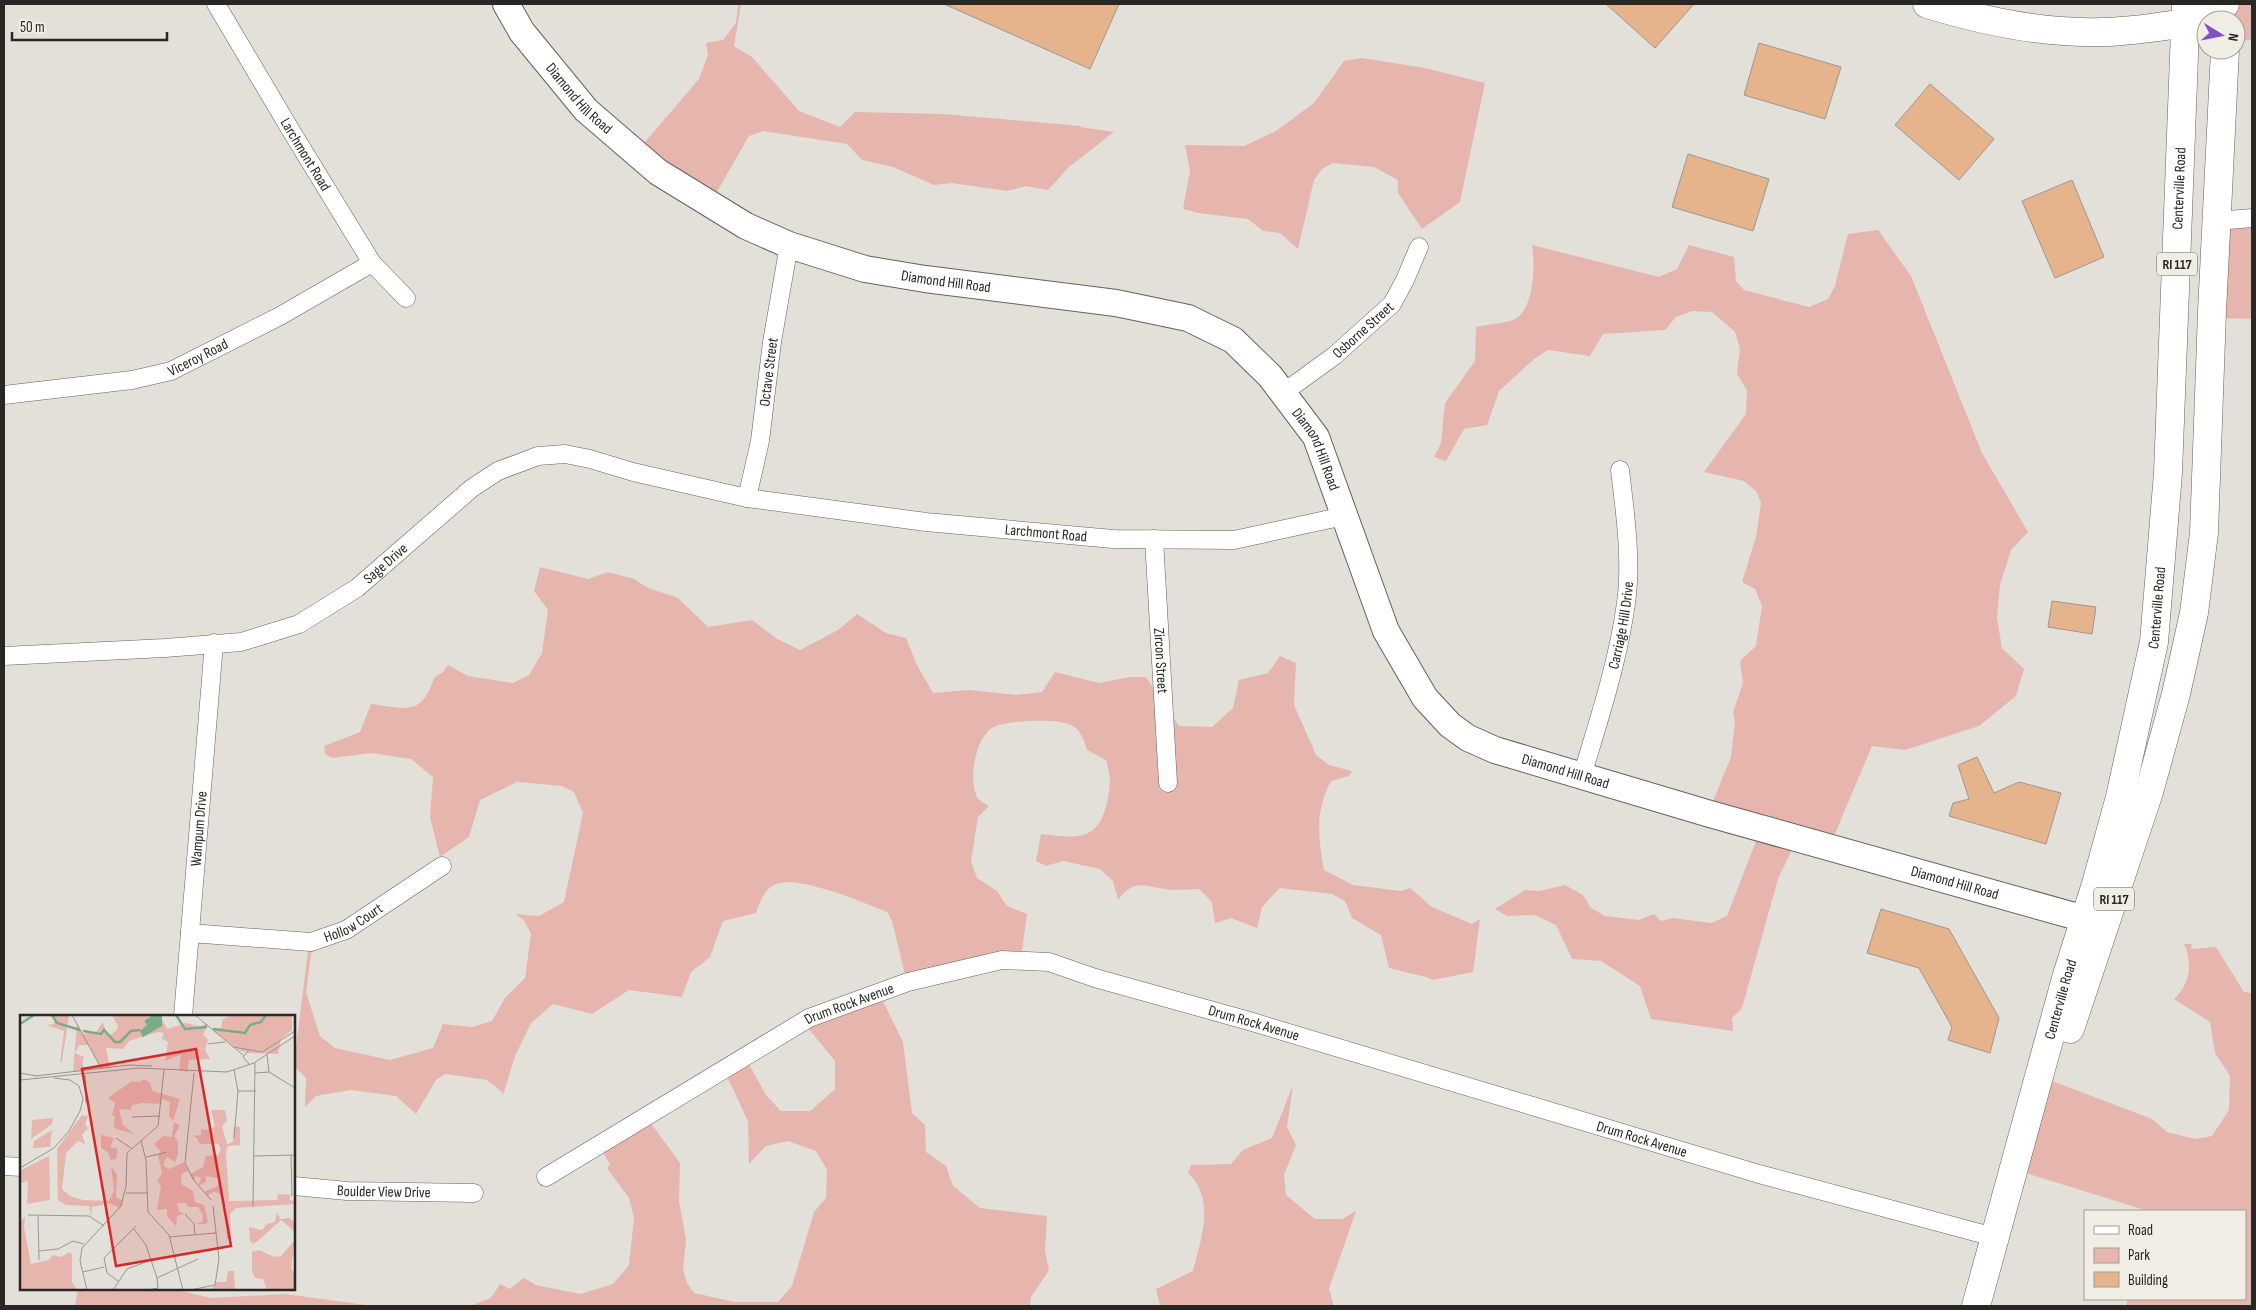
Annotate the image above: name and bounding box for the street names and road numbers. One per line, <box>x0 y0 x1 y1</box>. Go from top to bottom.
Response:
street label: Diamond Hill Road <box>542 59 616 138</box>
street label: Larchmont Road <box>276 114 335 194</box>
street label: Centerville Road <box>2168 147 2190 230</box>
road number: RI 117 <box>2157 252 2197 276</box>
street label: Diamond Hill Road <box>900 266 992 297</box>
street label: Osborne Street <box>1328 297 1398 362</box>
street label: Viceroy Road <box>165 334 231 381</box>
street label: Octave Street <box>755 336 782 408</box>
street label: Diamond Hill Road <box>1288 404 1344 493</box>
street label: Larchmont Road <box>1004 520 1088 546</box>
street label: Sage Drive <box>359 539 412 588</box>
street label: Centerville Road <box>2143 566 2170 651</box>
street label: Carriage Hill Drive <box>1604 581 1637 671</box>
street label: Zircon Street <box>1150 627 1172 695</box>
street label: Diamond Hill Road <box>1520 749 1612 793</box>
street label: Wampum Drive <box>186 790 211 867</box>
street label: Diamond Hill Road <box>1909 861 2001 904</box>
road number: RI 117 <box>2094 888 2134 911</box>
street label: Hollow Court <box>321 898 387 946</box>
street label: Centerville Road <box>2040 957 2081 1042</box>
street label: Drum Rock Avenue <box>800 978 896 1028</box>
street label: Drum Rock Avenue <box>1206 1001 1302 1045</box>
street label: Drum Rock Avenue <box>1594 1116 1690 1161</box>
street label: Boulder View Drive <box>336 1181 431 1202</box>

